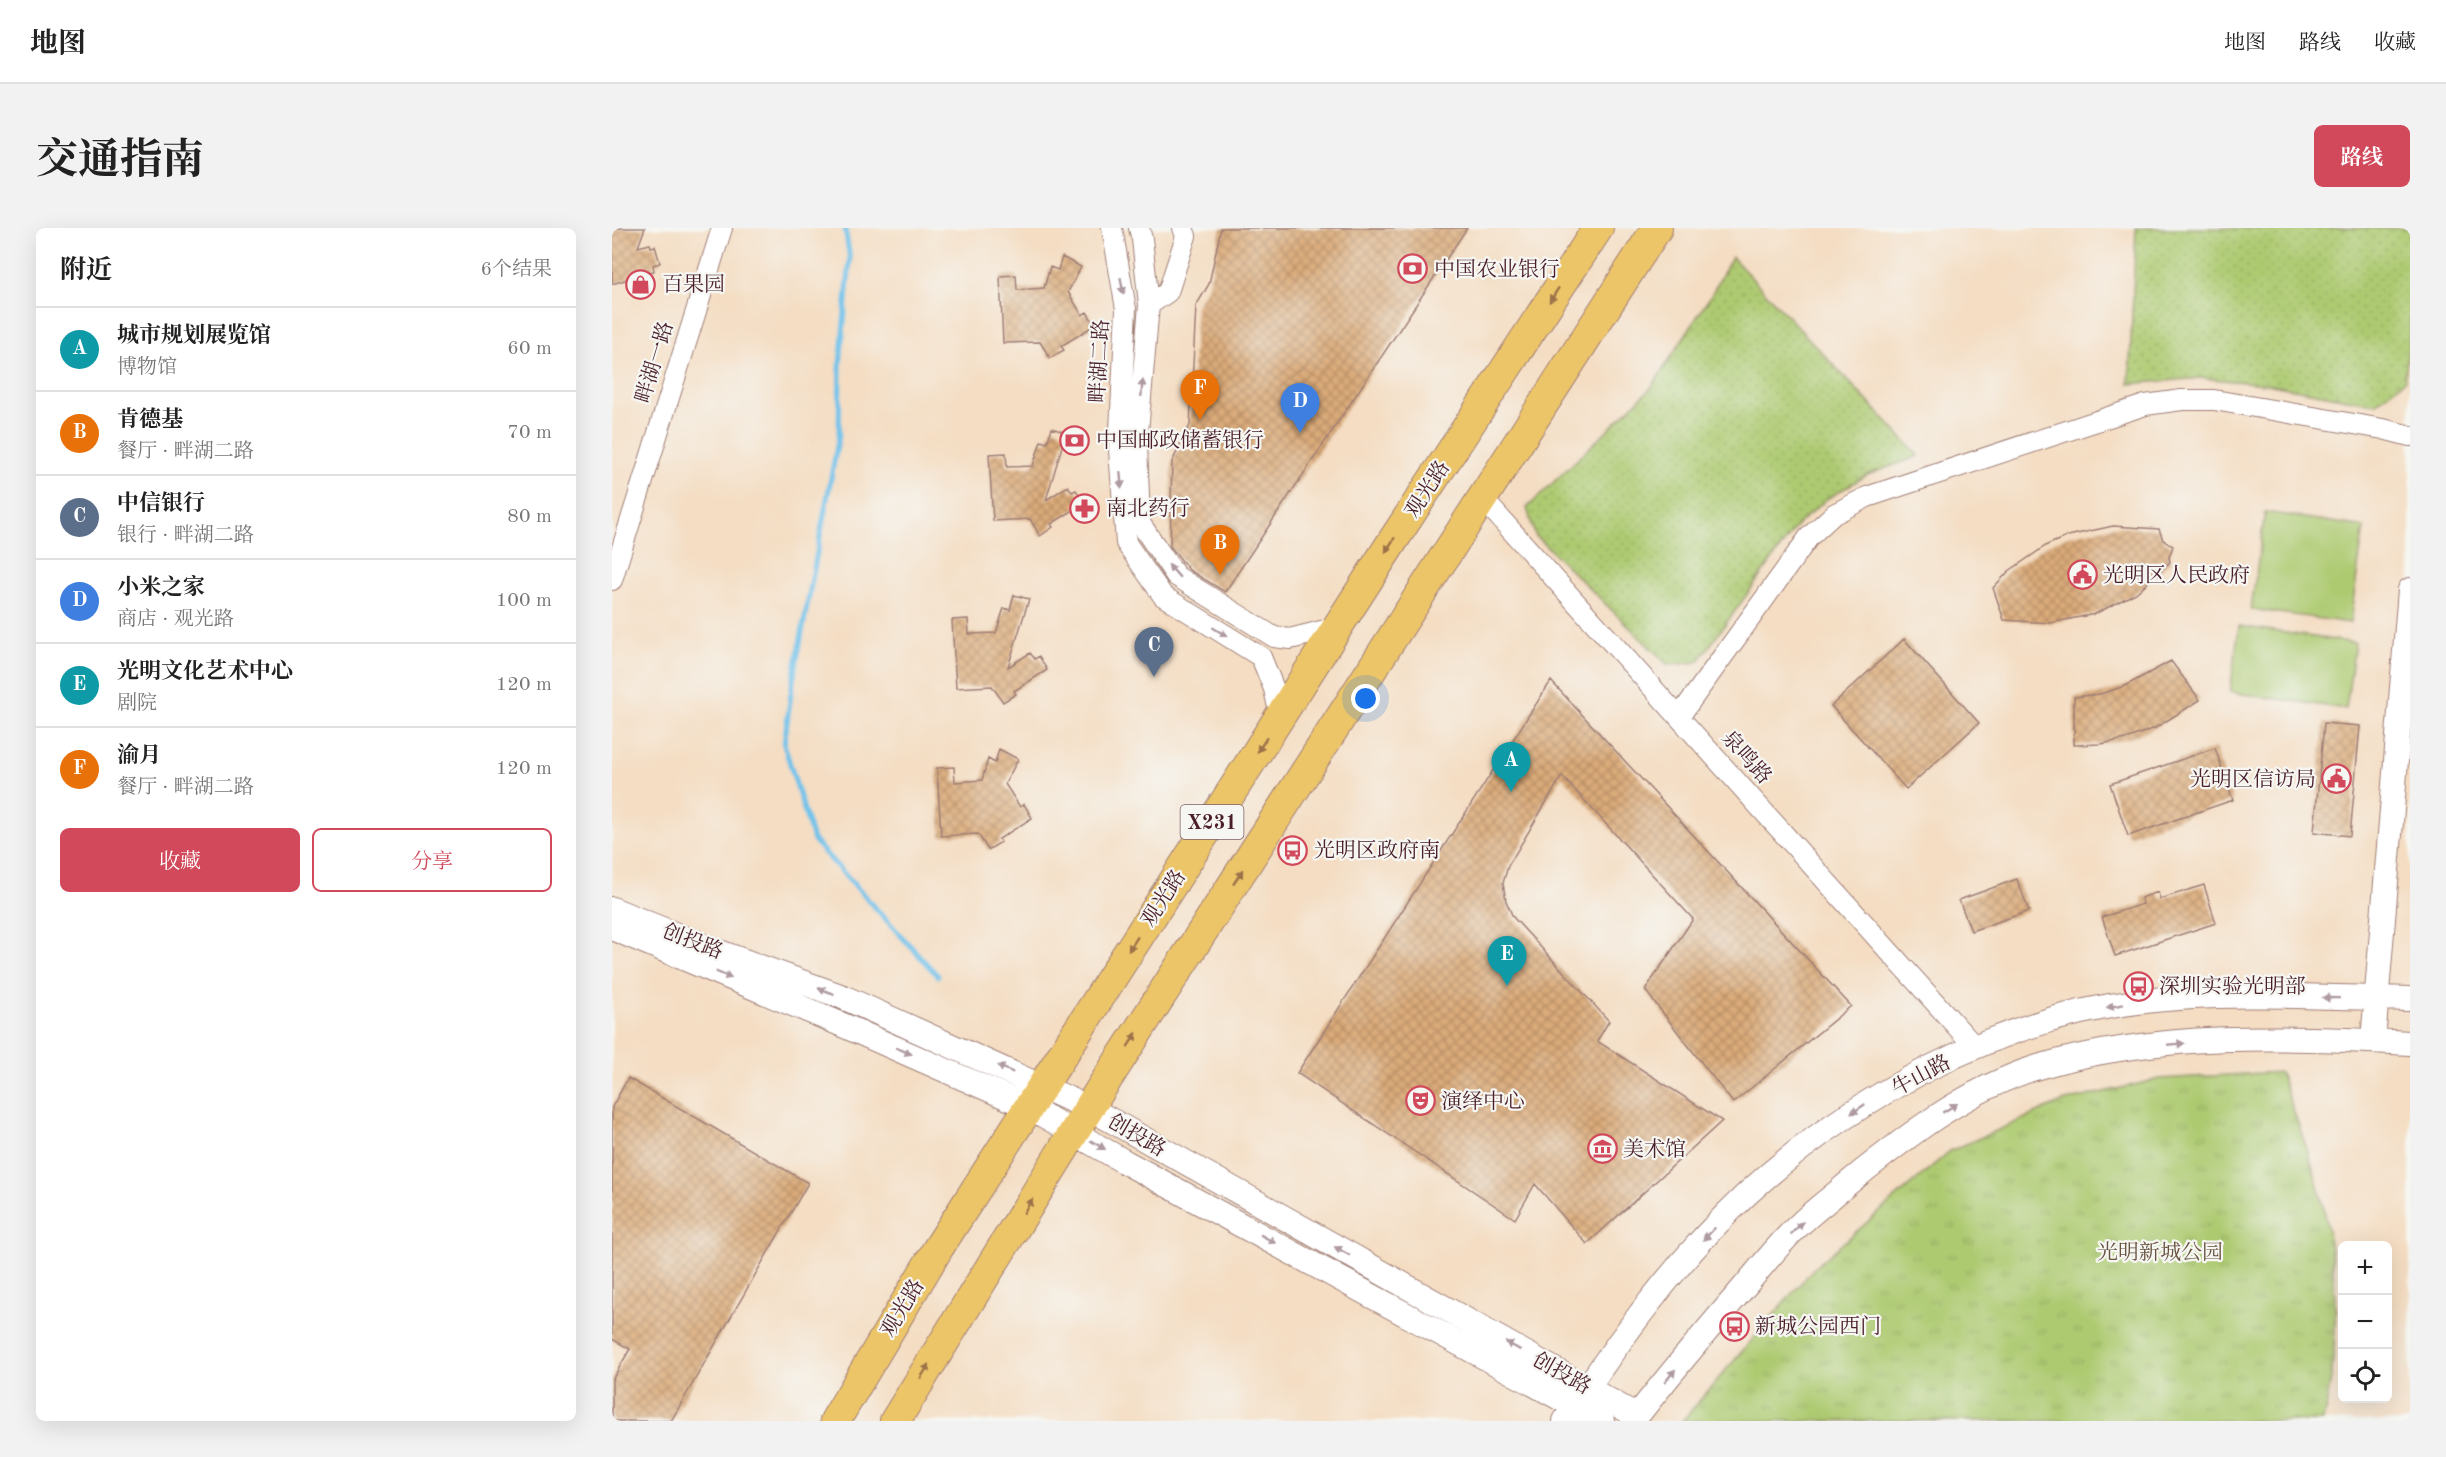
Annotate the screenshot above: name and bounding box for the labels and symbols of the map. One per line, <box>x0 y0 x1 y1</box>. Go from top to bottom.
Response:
bank icon: 中国农业银行 <box>1397 253 1429 285</box>
place label: 中国农业银行 <box>1434 258 1560 281</box>
shop icon: 百果园 <box>625 268 657 300</box>
place label: 百果园 <box>662 273 725 296</box>
one-way arrow <box>1118 276 1127 295</box>
one-way arrow <box>1548 286 1560 302</box>
street label: 畔湖二路 <box>1086 318 1113 404</box>
street label: 畔湖一路 <box>631 319 678 406</box>
pin: F <box>1180 370 1220 420</box>
one-way arrow <box>1137 378 1147 397</box>
pin: D <box>1280 384 1320 433</box>
bank icon: 中国邮政储蓄银行 <box>1059 424 1091 456</box>
place label: 中国邮政储蓄银行 <box>1096 429 1264 452</box>
street label: 观光路 <box>1401 457 1454 522</box>
one-way arrow <box>1116 471 1126 490</box>
pharmacy icon: 南北药行 <box>1069 492 1101 524</box>
place label: 南北药行 <box>1106 497 1190 520</box>
pin: B <box>1200 526 1240 575</box>
one-way arrow <box>1384 537 1396 553</box>
public building icon: 光明区人民政府 <box>2066 559 2098 591</box>
one-way arrow <box>1168 564 1181 579</box>
place label: 光明区人民政府 <box>2103 564 2250 587</box>
one-way arrow <box>1212 626 1228 637</box>
pin: C <box>1134 628 1174 677</box>
your location <box>1351 684 1380 713</box>
street label: 泉鸣路 <box>1717 726 1776 788</box>
one-way arrow <box>1256 737 1267 753</box>
pin: A <box>1492 742 1530 792</box>
public building icon: 光明区信访局 <box>2321 763 2353 795</box>
place label: 光明区信访局 <box>2190 768 2316 791</box>
road number: X231 <box>1180 805 1244 839</box>
bus stop icon: 光明区政府南 <box>1277 834 1309 866</box>
place label: 光明区政府南 <box>1314 839 1440 862</box>
street label: 观光路 <box>1137 866 1190 931</box>
one-way arrow <box>1232 869 1243 885</box>
street label: 创投路 <box>659 919 726 963</box>
one-way arrow <box>1128 936 1139 952</box>
pin: E <box>1488 936 1526 986</box>
one-way arrow <box>715 970 733 980</box>
bus stop icon: 深圳实验光明部 <box>2122 970 2154 1002</box>
place label: 深圳实验光明部 <box>2159 975 2306 998</box>
one-way arrow <box>817 985 835 995</box>
one-way arrow <box>2321 993 2340 1003</box>
one-way arrow <box>2105 1002 2124 1011</box>
one-way arrow <box>1126 1032 1137 1049</box>
one-way arrow <box>2166 1039 2185 1049</box>
one-way arrow <box>895 1046 913 1056</box>
street label: 牛山路 <box>1888 1050 1954 1100</box>
one-way arrow <box>996 1064 1013 1073</box>
theatre icon: 演绎中心 <box>1404 1085 1436 1117</box>
place label: 演绎中心 <box>1441 1090 1525 1113</box>
one-way arrow <box>1850 1103 1866 1114</box>
one-way arrow <box>1942 1103 1959 1114</box>
street label: 创投路 <box>1104 1110 1170 1161</box>
museum icon: 美术馆 <box>1586 1133 1618 1165</box>
place label: 美术馆 <box>1623 1138 1686 1161</box>
one-way arrow <box>1090 1140 1107 1150</box>
one-way arrow <box>1023 1198 1034 1214</box>
one-way arrow <box>1789 1221 1803 1235</box>
one-way arrow <box>1702 1227 1716 1242</box>
one-way arrow <box>1260 1234 1277 1244</box>
park label: 光明新城公园 <box>2097 1241 2223 1264</box>
one-way arrow <box>1333 1246 1350 1256</box>
street label: 观光路 <box>876 1275 929 1341</box>
bus stop icon: 新城公园西门 <box>1718 1310 1750 1342</box>
place label: 新城公园西门 <box>1755 1315 1881 1338</box>
one-way arrow <box>1504 1341 1521 1351</box>
street label: 创投路 <box>1529 1348 1595 1399</box>
one-way arrow <box>920 1363 931 1379</box>
one-way arrow <box>1663 1369 1676 1384</box>

